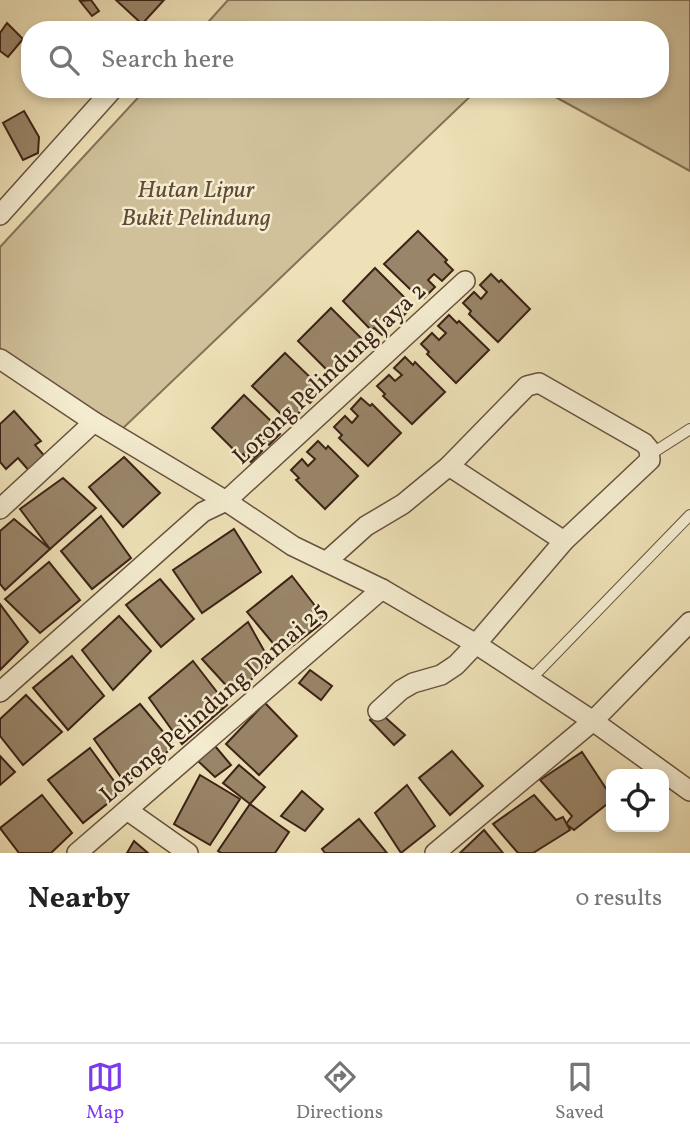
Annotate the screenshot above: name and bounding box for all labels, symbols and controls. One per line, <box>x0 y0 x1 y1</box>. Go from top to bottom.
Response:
search box <box>21 21 669 98</box>
icon: search <box>45 41 83 79</box>
text: Search here <box>101 42 234 78</box>
park label: Hutan Lipur Bukit Pelindung <box>121 174 271 236</box>
street label: Lorong Pelindung Jaya 2 <box>226 275 435 474</box>
street label: Lorong Pelindung Damai 25 <box>93 595 335 812</box>
map controls <box>606 769 669 832</box>
button: locate <box>606 769 669 832</box>
text: Nearby <box>28 878 130 920</box>
text: 0 results <box>575 883 662 915</box>
tab: Map <box>86 1058 124 1126</box>
tab: Directions <box>296 1058 383 1126</box>
tab: Saved <box>555 1058 604 1126</box>

